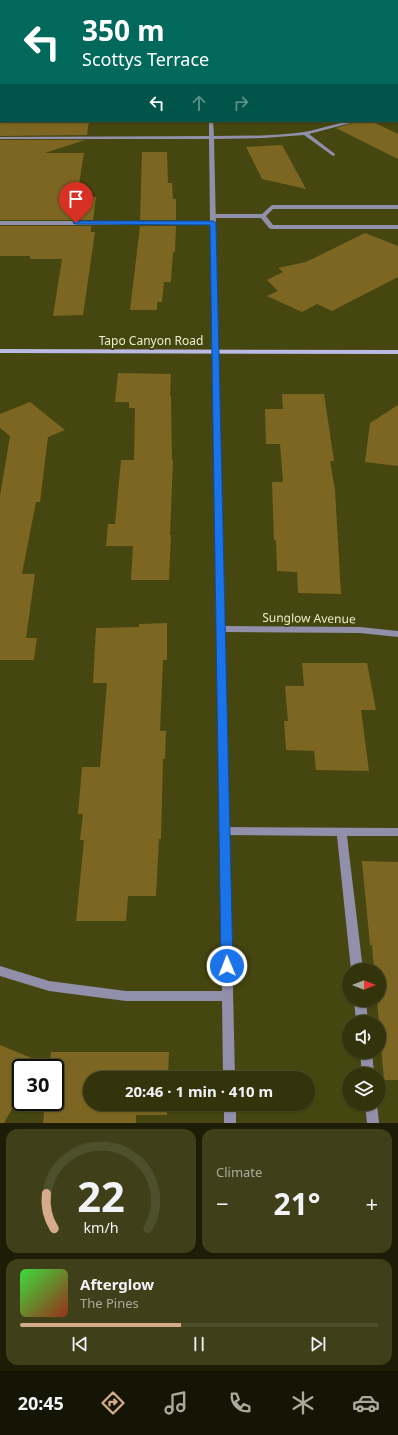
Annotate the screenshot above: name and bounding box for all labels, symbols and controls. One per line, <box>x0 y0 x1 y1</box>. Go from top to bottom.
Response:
text: 350 m <box>82 11 165 49</box>
icon: left <box>16 16 68 68</box>
text: Scottys Terrace <box>82 47 209 71</box>
icon: left <box>146 92 168 114</box>
icon: ahead <box>188 92 210 114</box>
icon: right <box>230 92 252 114</box>
pin <box>59 182 93 223</box>
icon: arrive <box>65 188 87 210</box>
street label: Tapo Canyon Road <box>99 332 203 349</box>
street label: Sunglow Avenue <box>262 609 356 627</box>
position arrow <box>206 945 248 987</box>
north arrow <box>342 963 386 1007</box>
map controls <box>342 963 386 1111</box>
button: sound <box>342 1015 386 1059</box>
speed limit sign: 30 <box>12 1059 64 1111</box>
button: layers <box>342 1067 386 1111</box>
text: 20:46 · 1 min · 410 m <box>125 1081 273 1101</box>
text: Climate <box>216 1163 262 1181</box>
text: 22 <box>77 1168 125 1224</box>
text: 21° <box>273 1183 321 1224</box>
text: − <box>216 1188 229 1218</box>
text: + <box>365 1188 378 1218</box>
text: km/h <box>83 1218 119 1237</box>
text: Afterglow <box>80 1274 154 1294</box>
text: The Pines <box>80 1294 139 1312</box>
icon: previous <box>69 1333 91 1355</box>
icon: pause <box>188 1333 210 1355</box>
icon: next <box>307 1333 329 1355</box>
icon: directions <box>99 1389 127 1417</box>
icon: music <box>162 1389 190 1417</box>
icon: phone <box>226 1389 254 1417</box>
icon: climate <box>289 1389 317 1417</box>
icon: car <box>352 1389 380 1417</box>
text: 20:45 <box>18 1391 64 1415</box>

